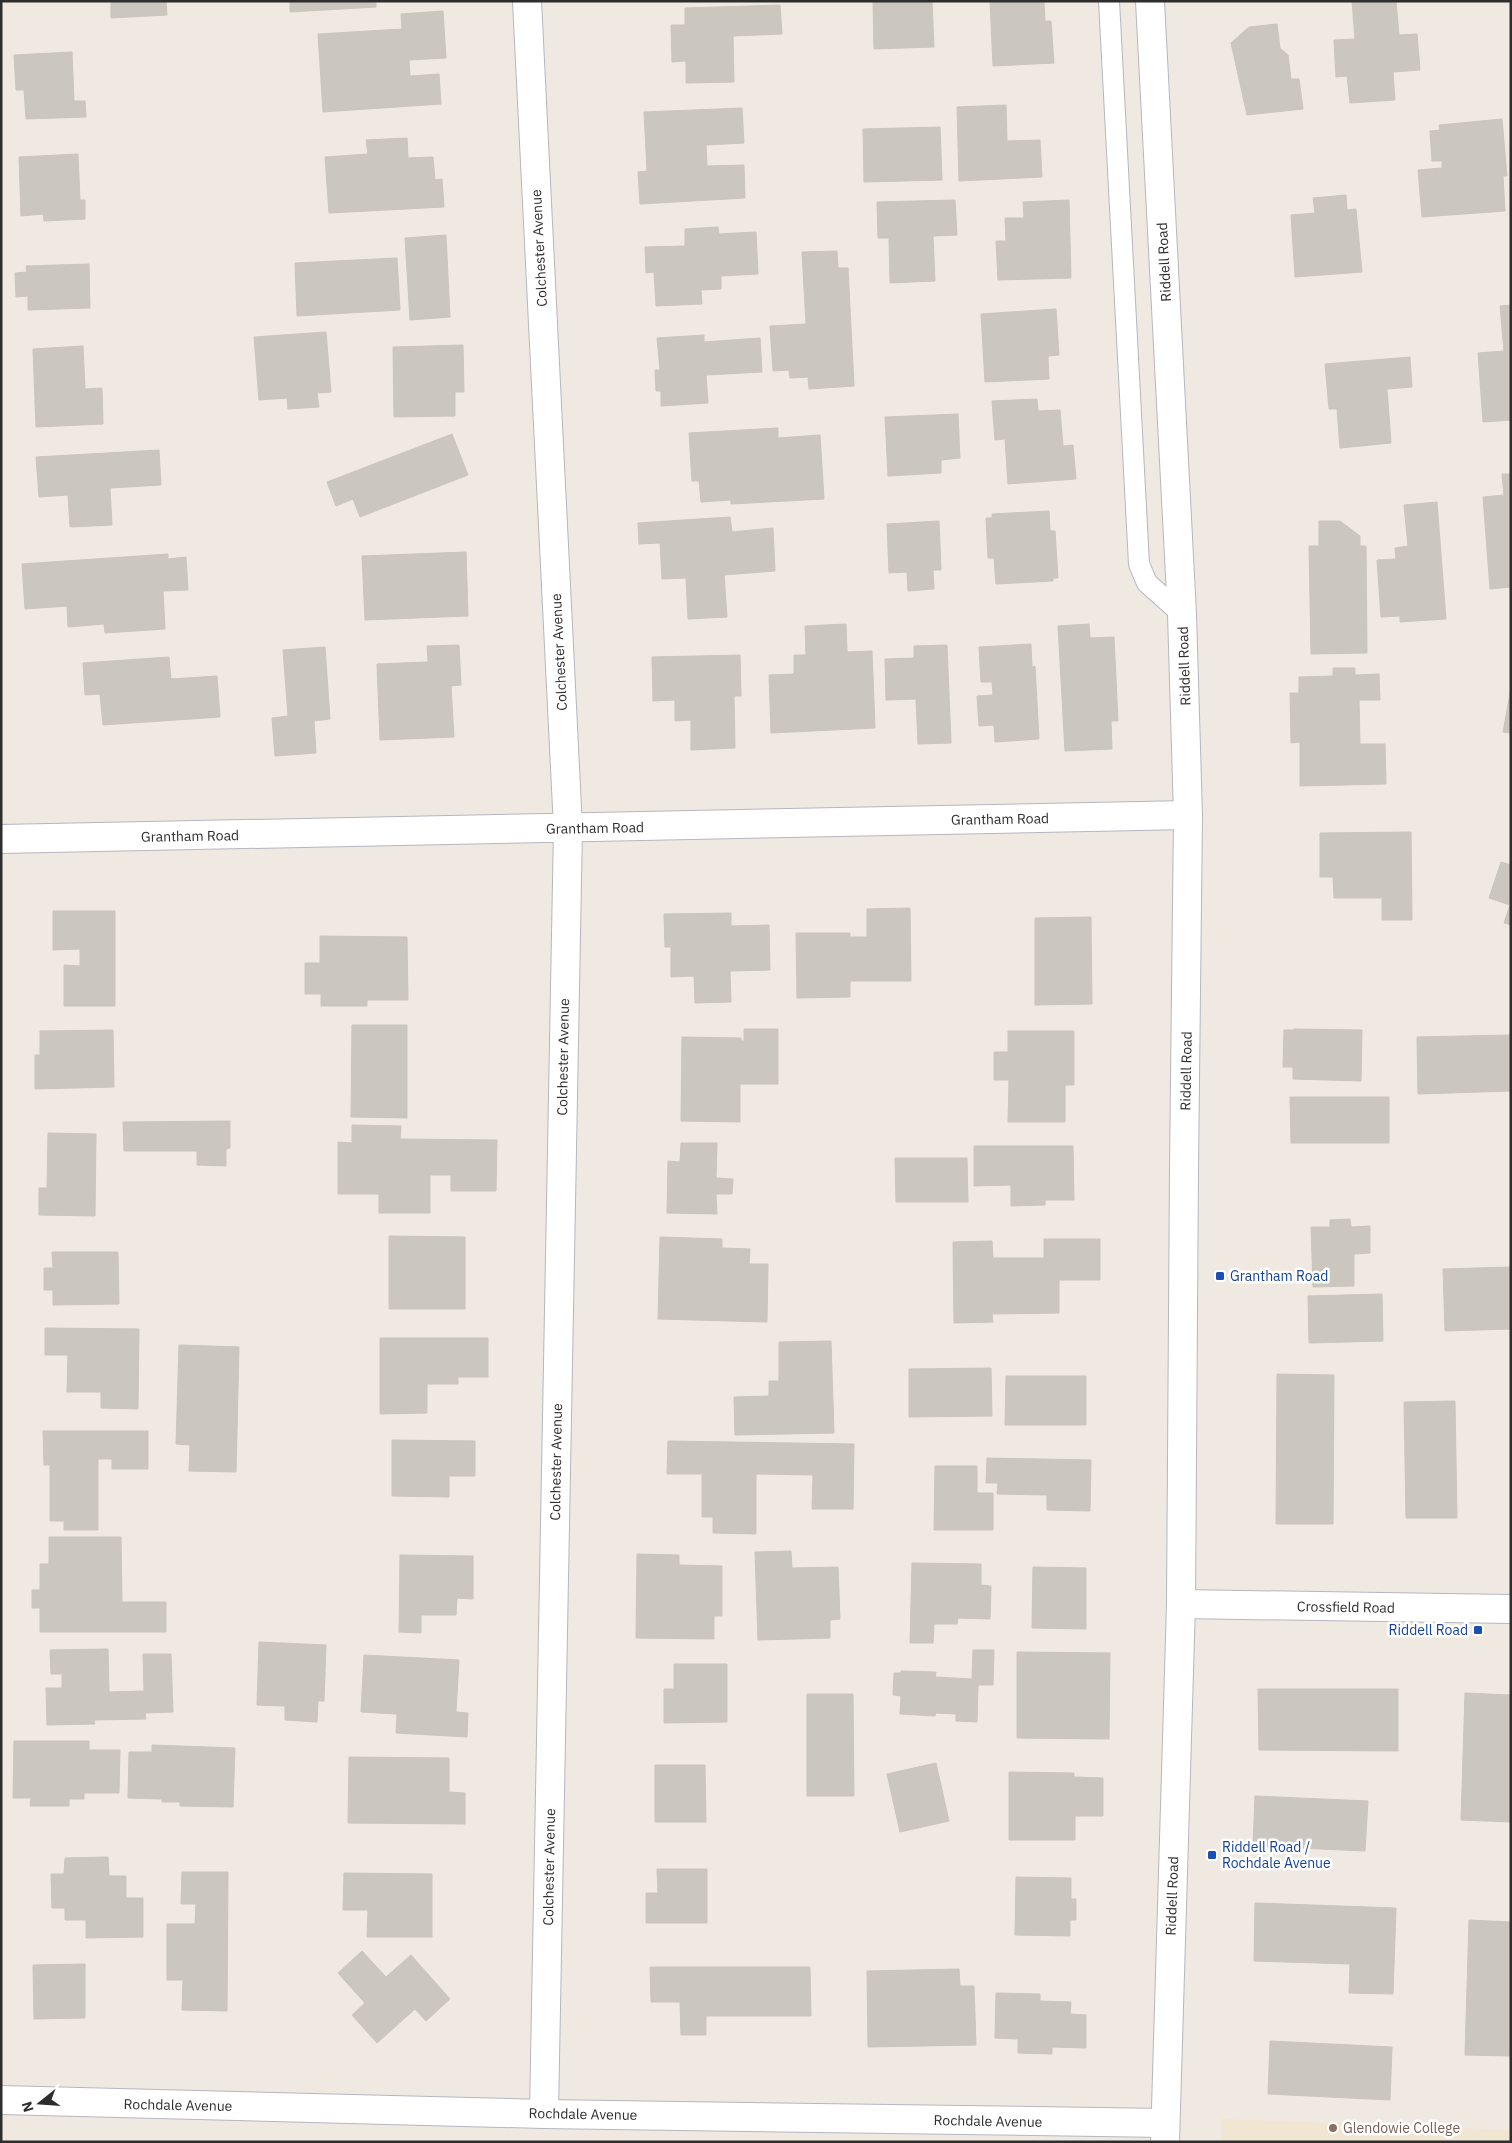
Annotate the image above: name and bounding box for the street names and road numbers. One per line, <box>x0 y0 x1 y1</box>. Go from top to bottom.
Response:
street label: Colchester Avenue <box>527 189 551 307</box>
street label: Riddell Road <box>1153 222 1175 302</box>
street label: Colchester Avenue <box>547 593 571 711</box>
street label: Riddell Road <box>1174 626 1194 706</box>
street label: Grantham Road <box>951 809 1049 829</box>
street label: Grantham Road <box>546 818 644 838</box>
street label: Grantham Road <box>141 826 239 846</box>
street label: Colchester Avenue <box>553 998 573 1116</box>
street label: Riddell Road <box>1176 1031 1196 1111</box>
street label: Colchester Avenue <box>546 1403 566 1521</box>
street label: Crossfield Road <box>1297 1597 1395 1617</box>
street label: Colchester Avenue <box>539 1808 559 1926</box>
street label: Riddell Road <box>1162 1856 1182 1936</box>
street label: Rochdale Avenue <box>123 2095 233 2115</box>
street label: Rochdale Avenue <box>528 2104 638 2124</box>
street label: Rochdale Avenue <box>933 2111 1043 2131</box>

